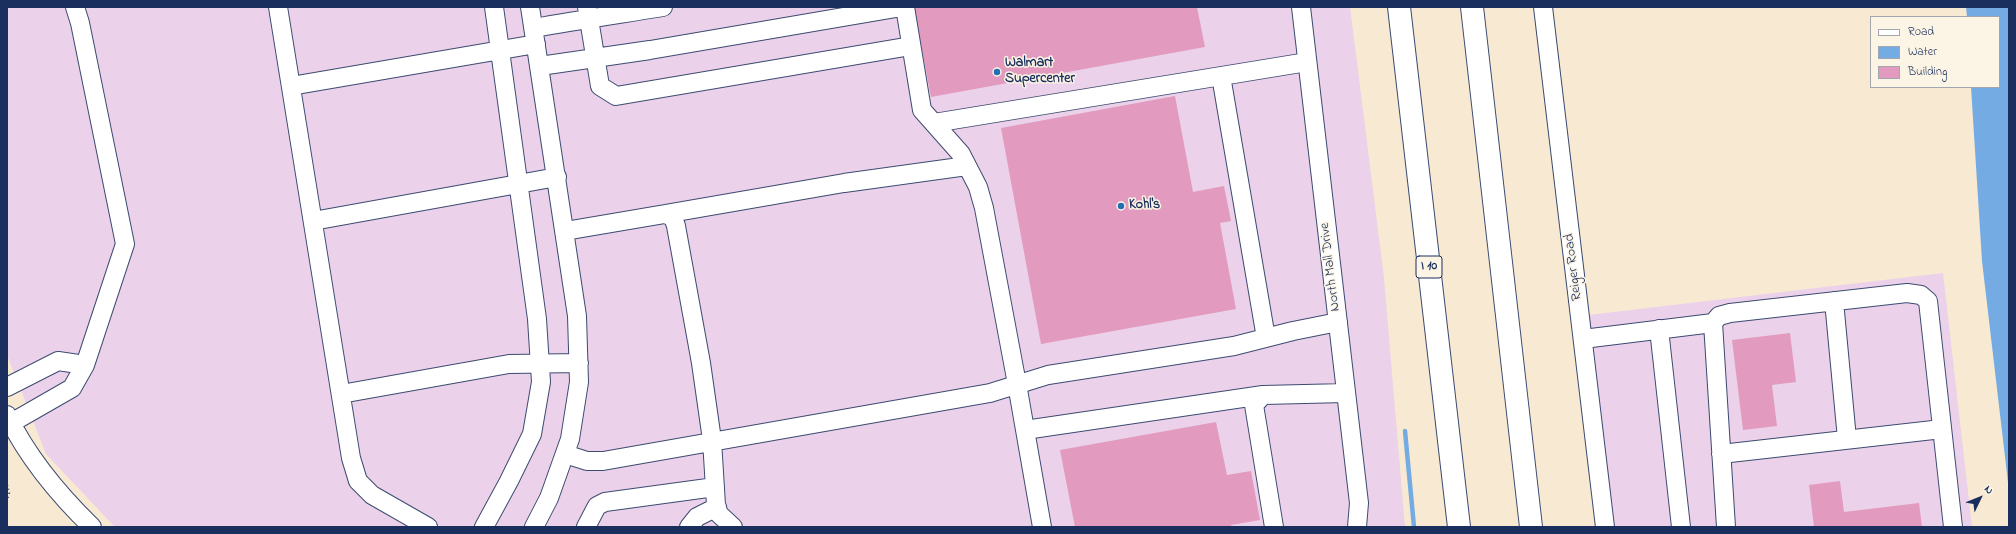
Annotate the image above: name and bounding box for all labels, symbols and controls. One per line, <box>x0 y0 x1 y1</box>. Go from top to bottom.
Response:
legend <box>1870 16 2000 88</box>
text: Road <box>1908 23 1934 41</box>
text: Water <box>1908 43 1937 61</box>
place label: Walmart Supercenter <box>1005 56 1075 88</box>
text: Building <box>1908 63 1947 81</box>
marker: Walmart Supercenter <box>992 67 1002 77</box>
place label: Kohl's <box>1129 198 1160 214</box>
marker: Kohl's <box>1116 201 1126 211</box>
street label: North Mall Drive <box>1317 222 1345 312</box>
street label: Reiger Road <box>1562 233 1586 301</box>
road number: I 10 <box>1416 256 1442 278</box>
north arrow <box>1960 478 2000 518</box>
text: N <box>1980 482 1997 498</box>

